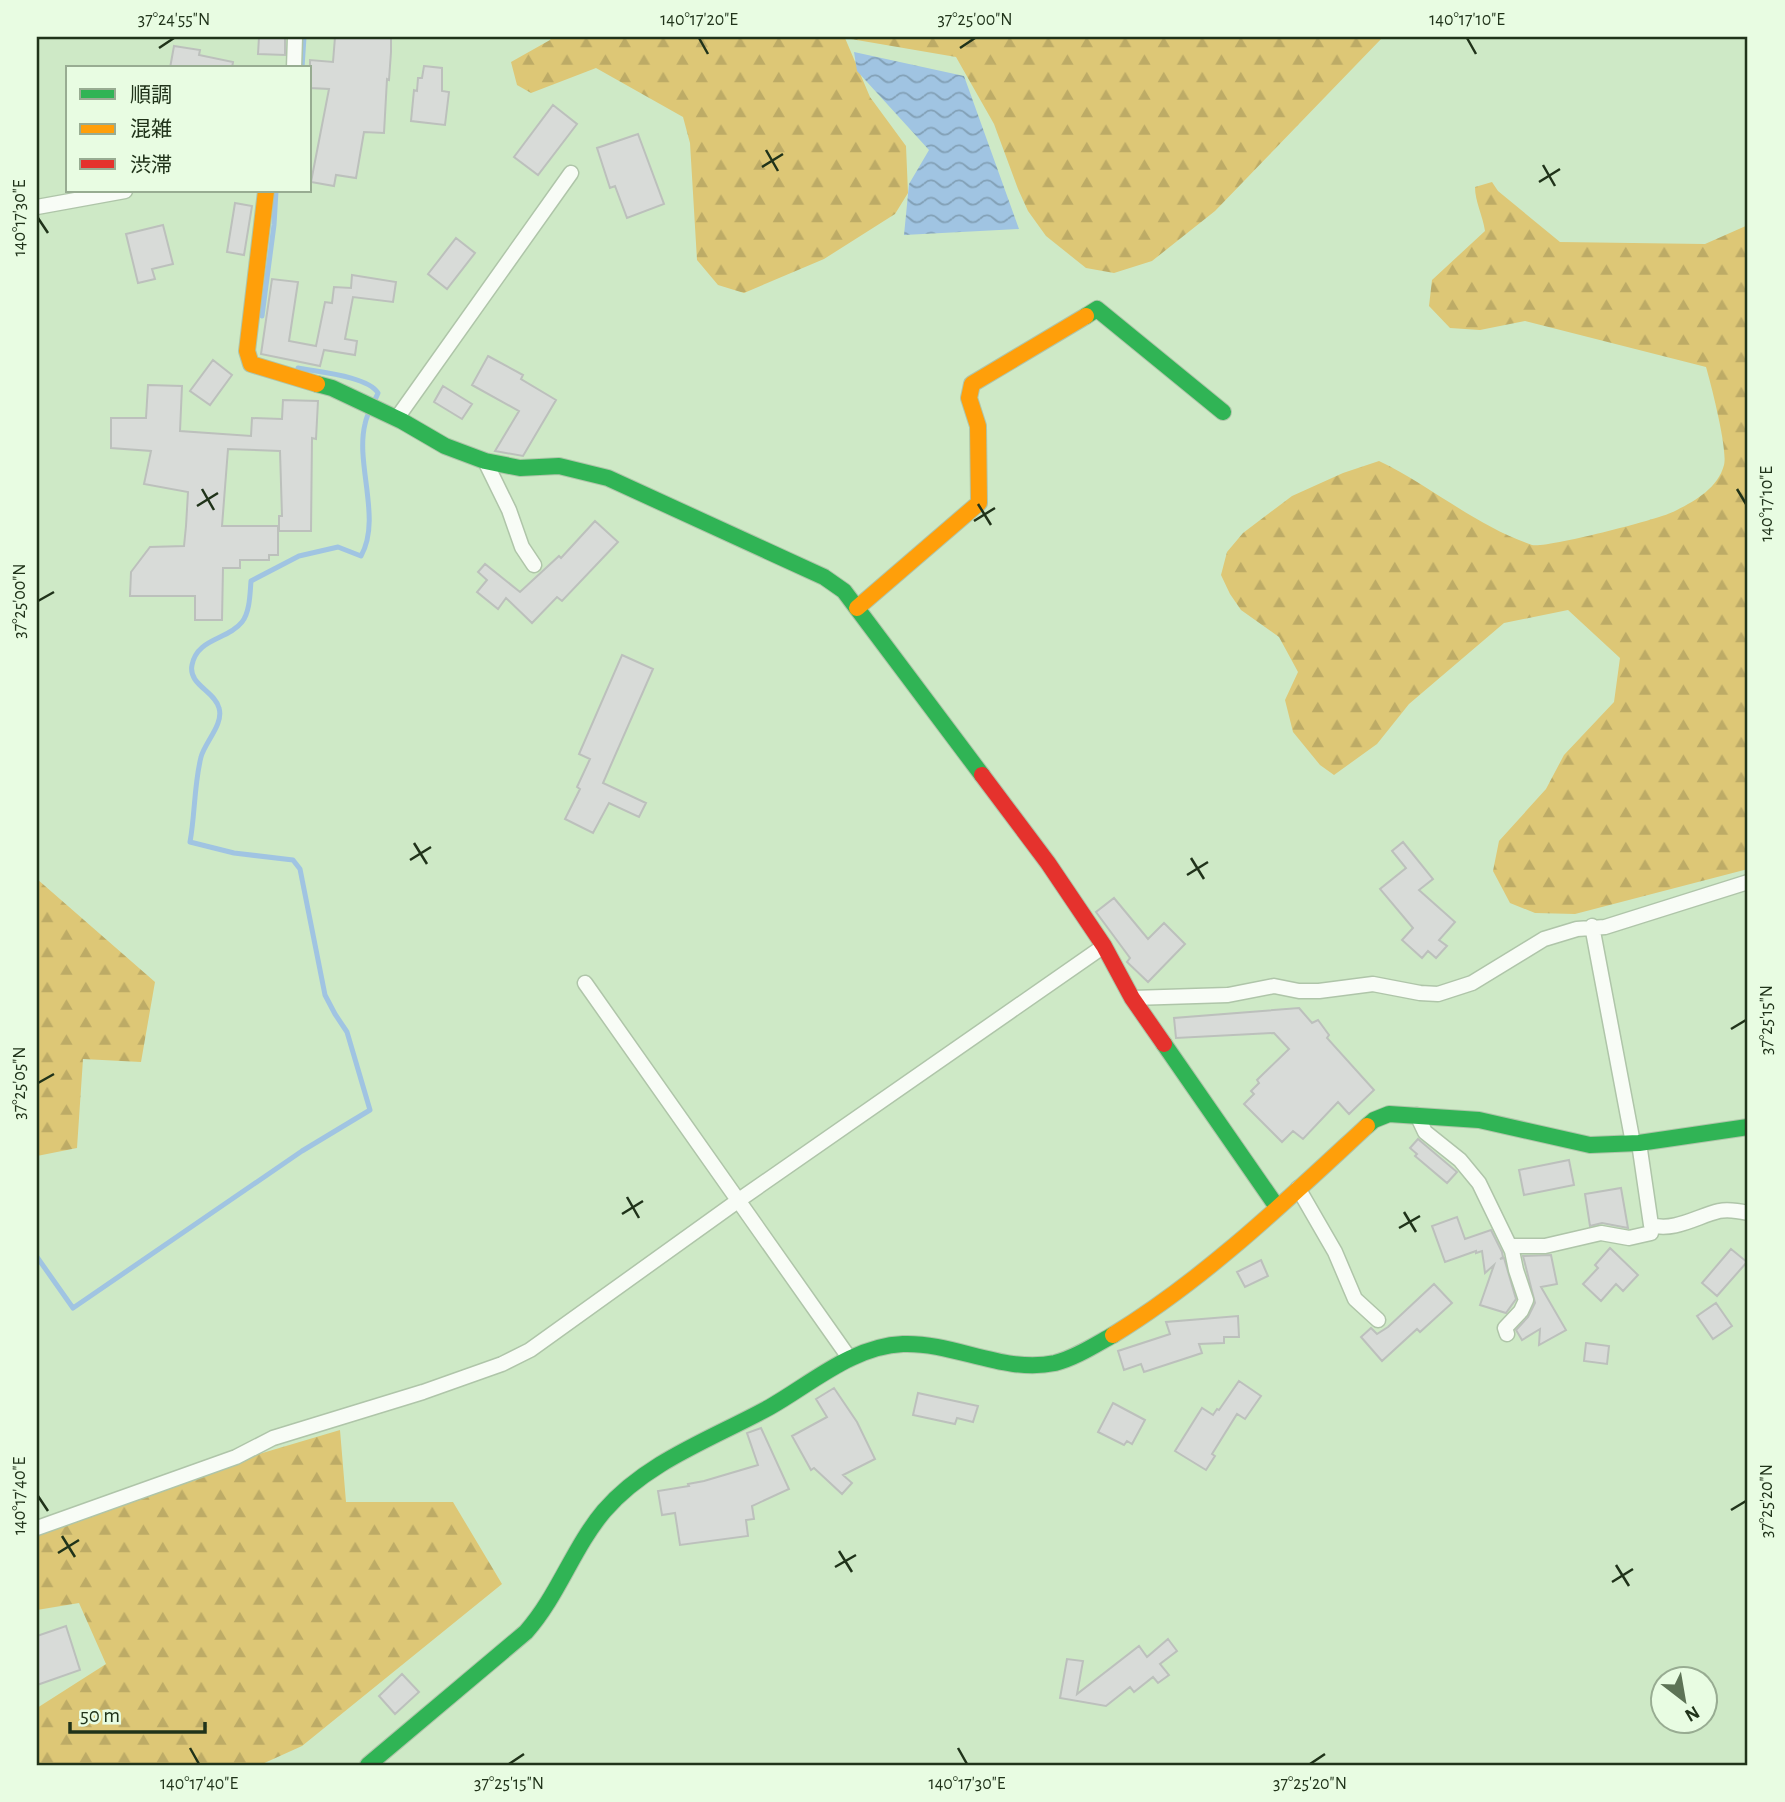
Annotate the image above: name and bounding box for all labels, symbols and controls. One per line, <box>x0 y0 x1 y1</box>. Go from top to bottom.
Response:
text: 37°24'55"N <box>138 11 210 29</box>
text: 140°17'20"E <box>660 11 738 29</box>
text: 37°25'00"N <box>937 11 1013 29</box>
text: 140°17'10"E <box>1429 11 1505 29</box>
legend <box>66 66 312 192</box>
text: 順調 <box>130 84 172 106</box>
text: 混雑 <box>130 118 172 140</box>
text: 渋滞 <box>130 154 172 176</box>
text: 140°17'30"E <box>11 179 29 256</box>
text: 140°17'10"E <box>1758 466 1776 542</box>
text: 37°25'00"N <box>11 563 29 639</box>
text: 37°25'15"N <box>1758 985 1776 1055</box>
text: 37°25'05"N <box>11 1046 29 1120</box>
text: 140°17'40"E <box>11 1457 29 1535</box>
text: 37°25'20"N <box>1758 1464 1776 1538</box>
north arrow <box>1648 1666 1718 1736</box>
scale bar <box>70 1690 205 1734</box>
text: N <box>1681 1702 1703 1725</box>
text: 50 m <box>80 1705 120 1726</box>
text: 140°17'40"E <box>160 1775 238 1793</box>
text: 37°25'15"N <box>474 1775 544 1793</box>
text: 140°17'30"E <box>929 1775 1006 1793</box>
text: 37°25'20"N <box>1273 1775 1347 1793</box>

